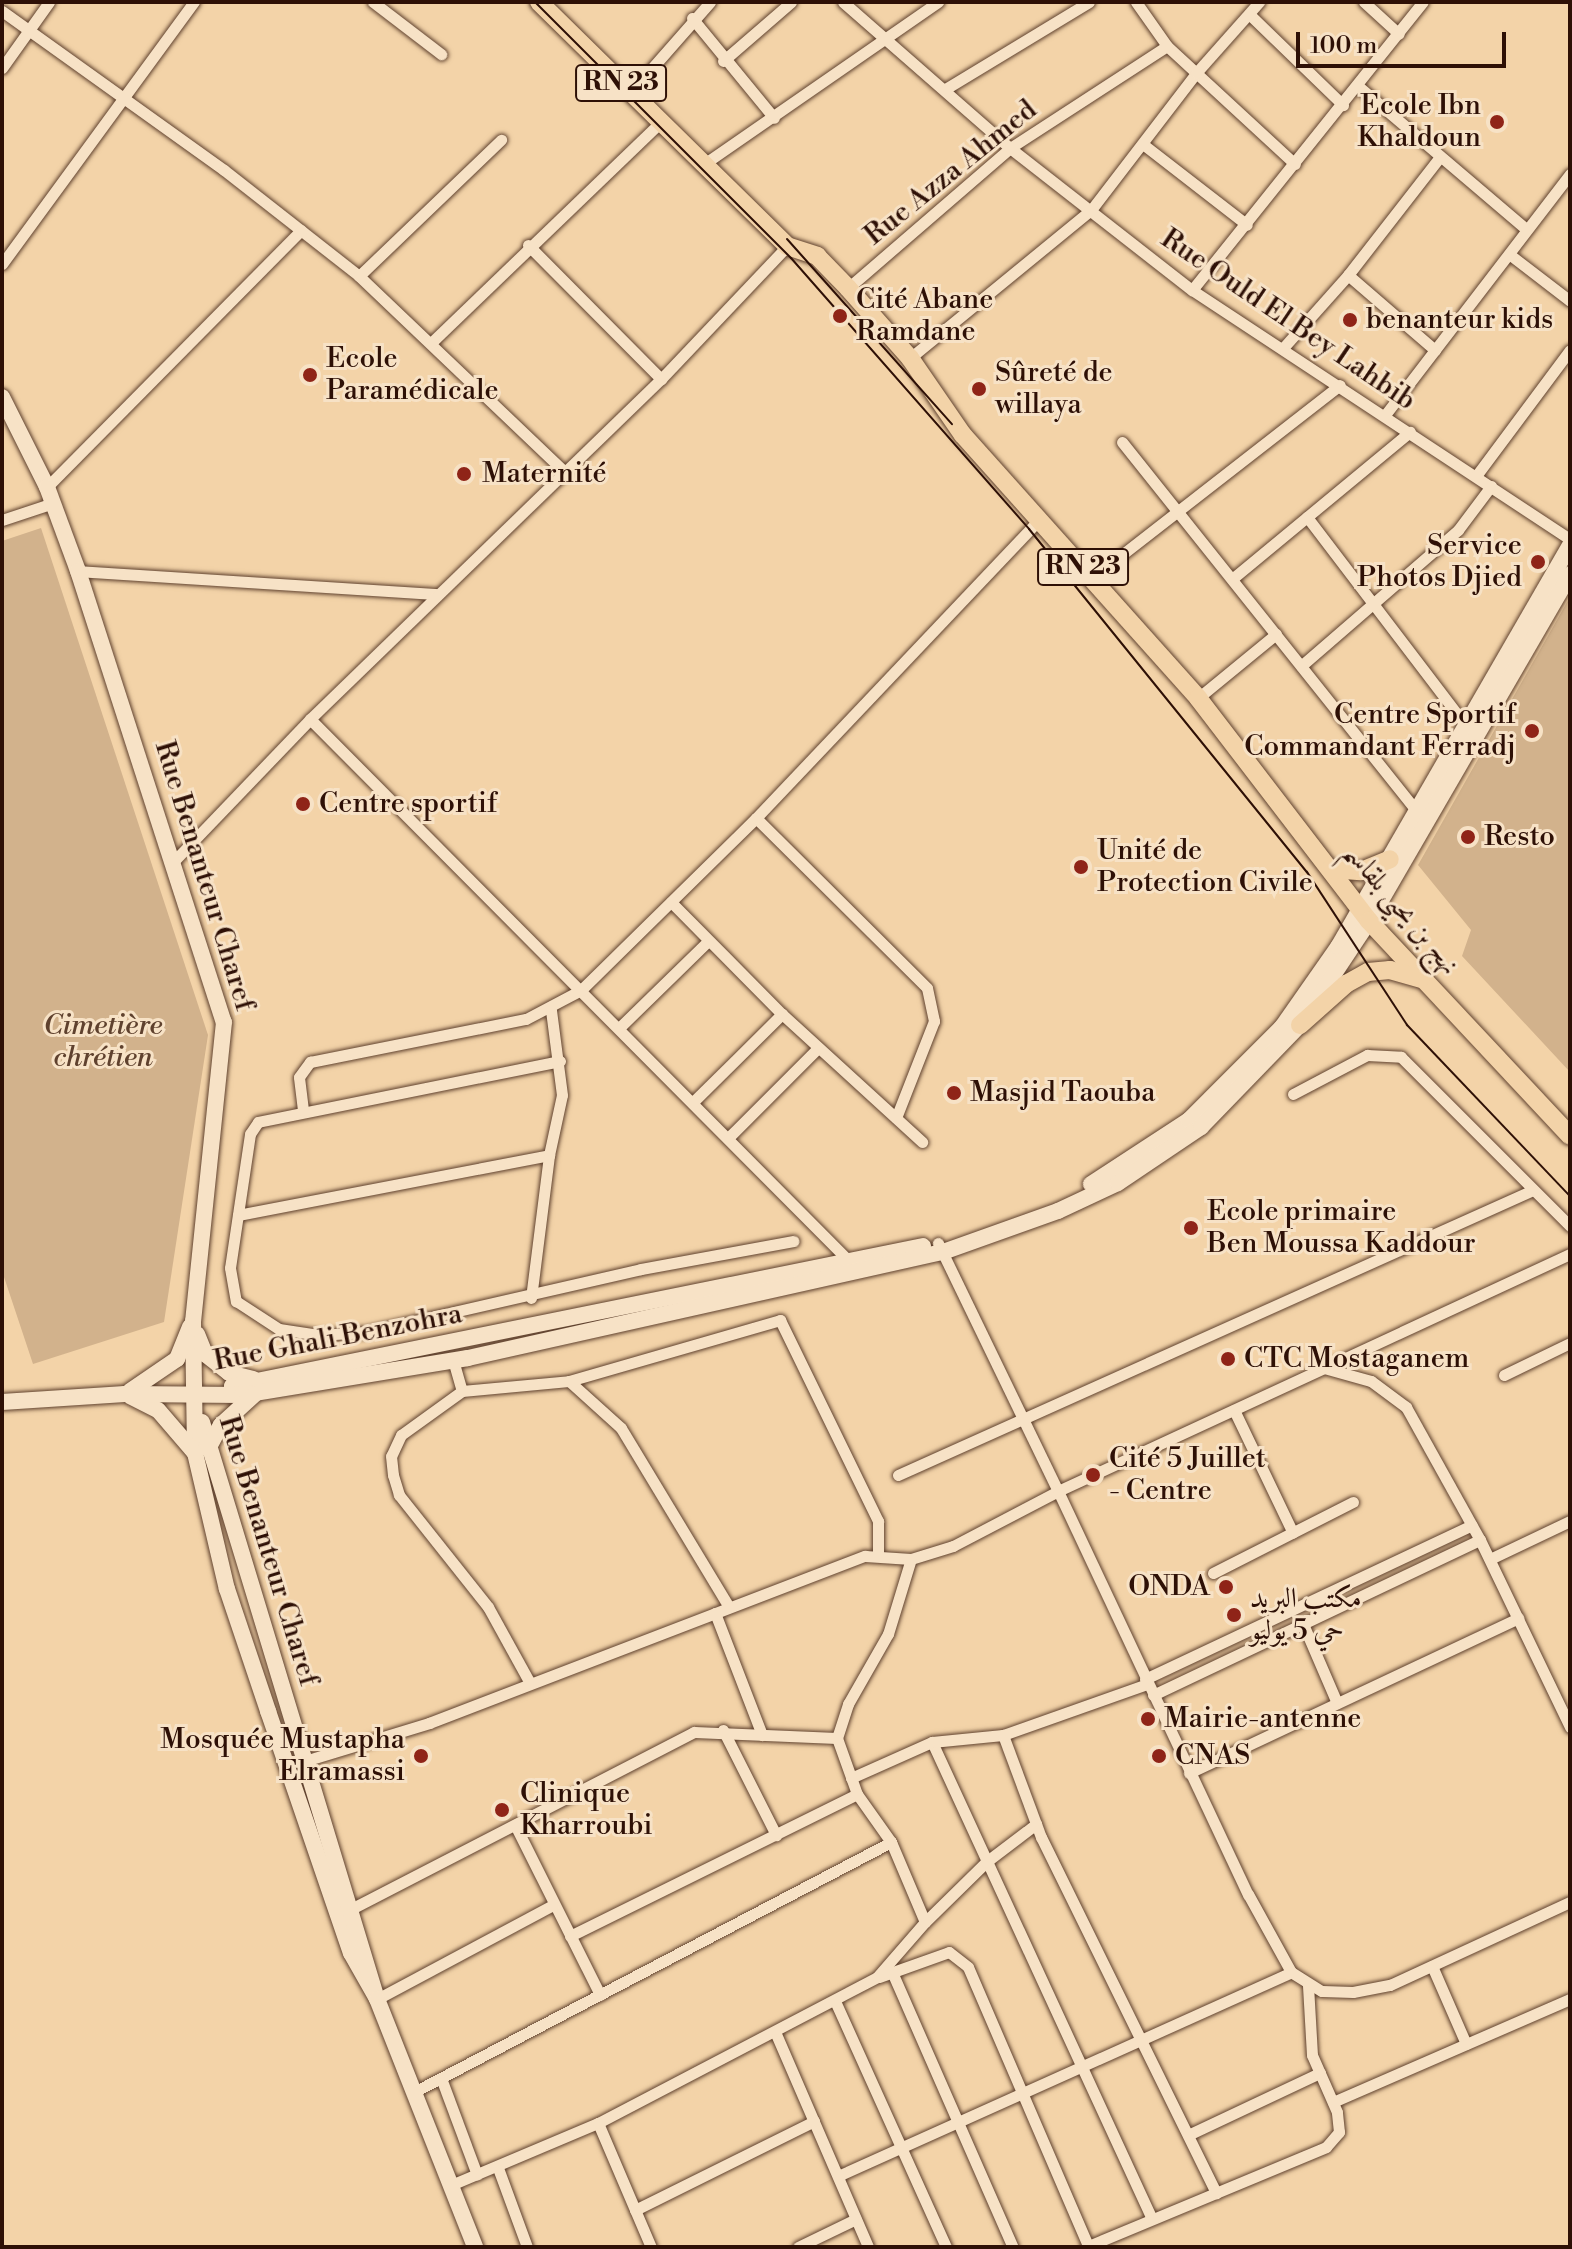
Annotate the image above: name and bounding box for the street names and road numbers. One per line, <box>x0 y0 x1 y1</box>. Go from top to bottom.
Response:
road number: RN 23 <box>575 61 667 105</box>
street label: Rue Azza Ahmed <box>858 93 1044 253</box>
street label: Rue Ould El Bey Lahbib <box>1154 222 1422 418</box>
road number: RN 23 <box>1037 545 1129 589</box>
street label: Rue Benanteur Charef <box>147 737 261 1015</box>
street label: نهج بن يحيى بلقاسم <box>1336 836 1466 982</box>
street label: Rue Ghali Benzohra <box>211 1297 465 1379</box>
street label: Rue Benanteur Charef <box>211 1412 325 1690</box>

